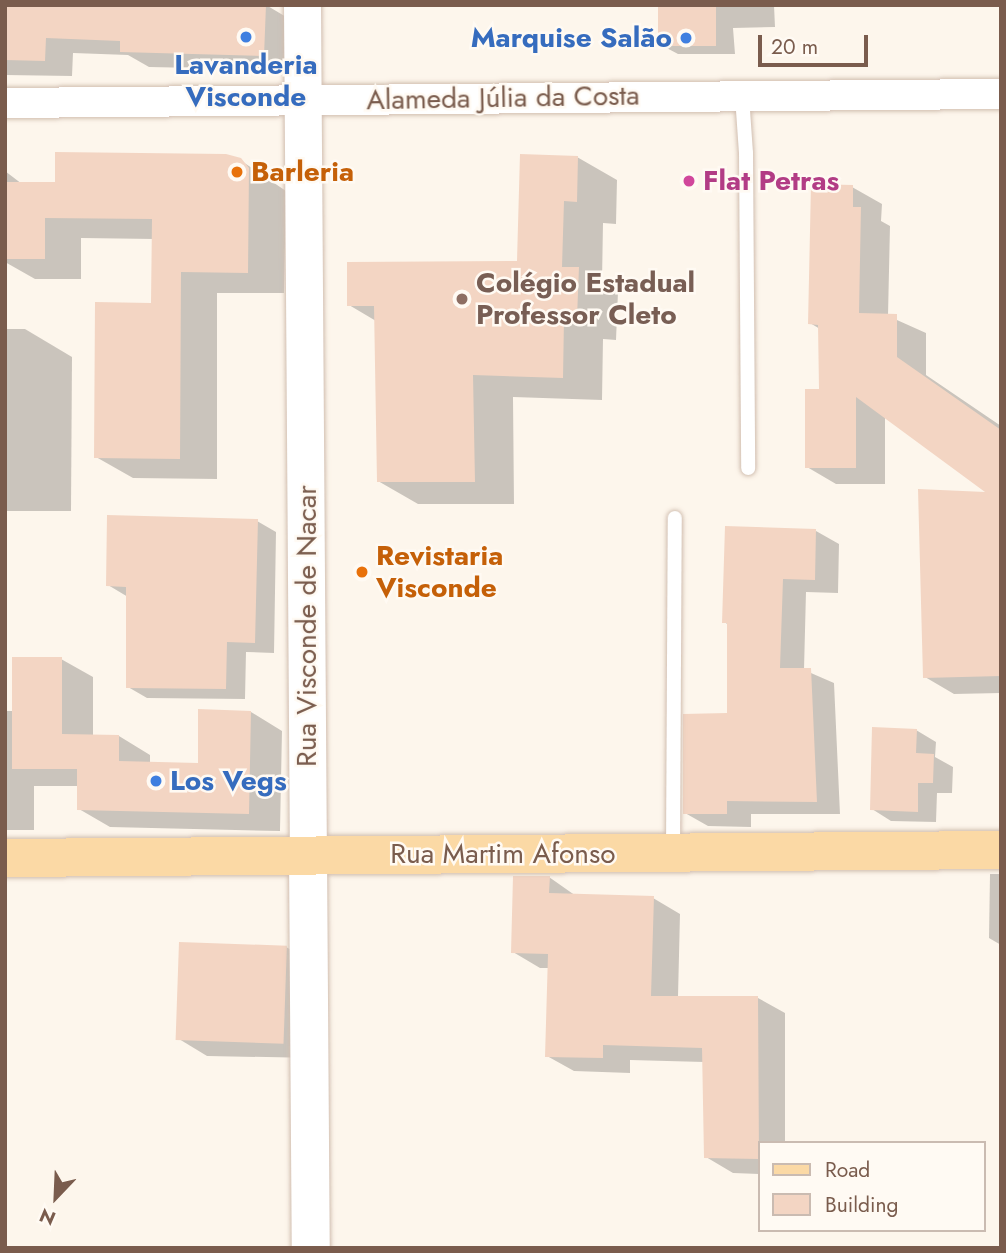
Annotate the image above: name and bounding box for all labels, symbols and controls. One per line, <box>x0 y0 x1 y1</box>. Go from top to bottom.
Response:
place label: Marquise Salão <box>471 21 672 55</box>
scale bar <box>761 21 871 65</box>
marker: Lavanderia Visconde <box>238 29 254 45</box>
marker: Marquise Salão <box>678 30 694 46</box>
text: 20 m <box>771 32 818 62</box>
place label: Lavanderia Visconde <box>174 48 318 114</box>
street label: Alameda Júlia da Costa <box>366 79 640 117</box>
place label: Barleria <box>251 155 354 189</box>
marker: Barleria <box>229 164 245 180</box>
place label: Flat Petras <box>703 164 839 198</box>
marker: Flat Petras <box>681 173 697 189</box>
place label: Colégio Estadual Professor Cleto <box>476 266 695 332</box>
marker: Colégio Estadual Professor Cleto <box>454 291 470 307</box>
street label: Rua Visconde de Nacar <box>290 485 324 767</box>
place label: Revistaria Visconde <box>376 539 503 605</box>
marker: Revistaria Visconde <box>354 564 370 580</box>
place label: Los Vegs <box>170 764 287 798</box>
marker: Los Vegs <box>148 773 164 789</box>
street label: Rua Martim Afonso <box>390 837 616 871</box>
legend <box>758 1141 985 1232</box>
text: Road <box>825 1155 870 1185</box>
north arrow <box>21 1162 91 1232</box>
text: Building <box>825 1190 898 1220</box>
text: N <box>35 1201 60 1232</box>

